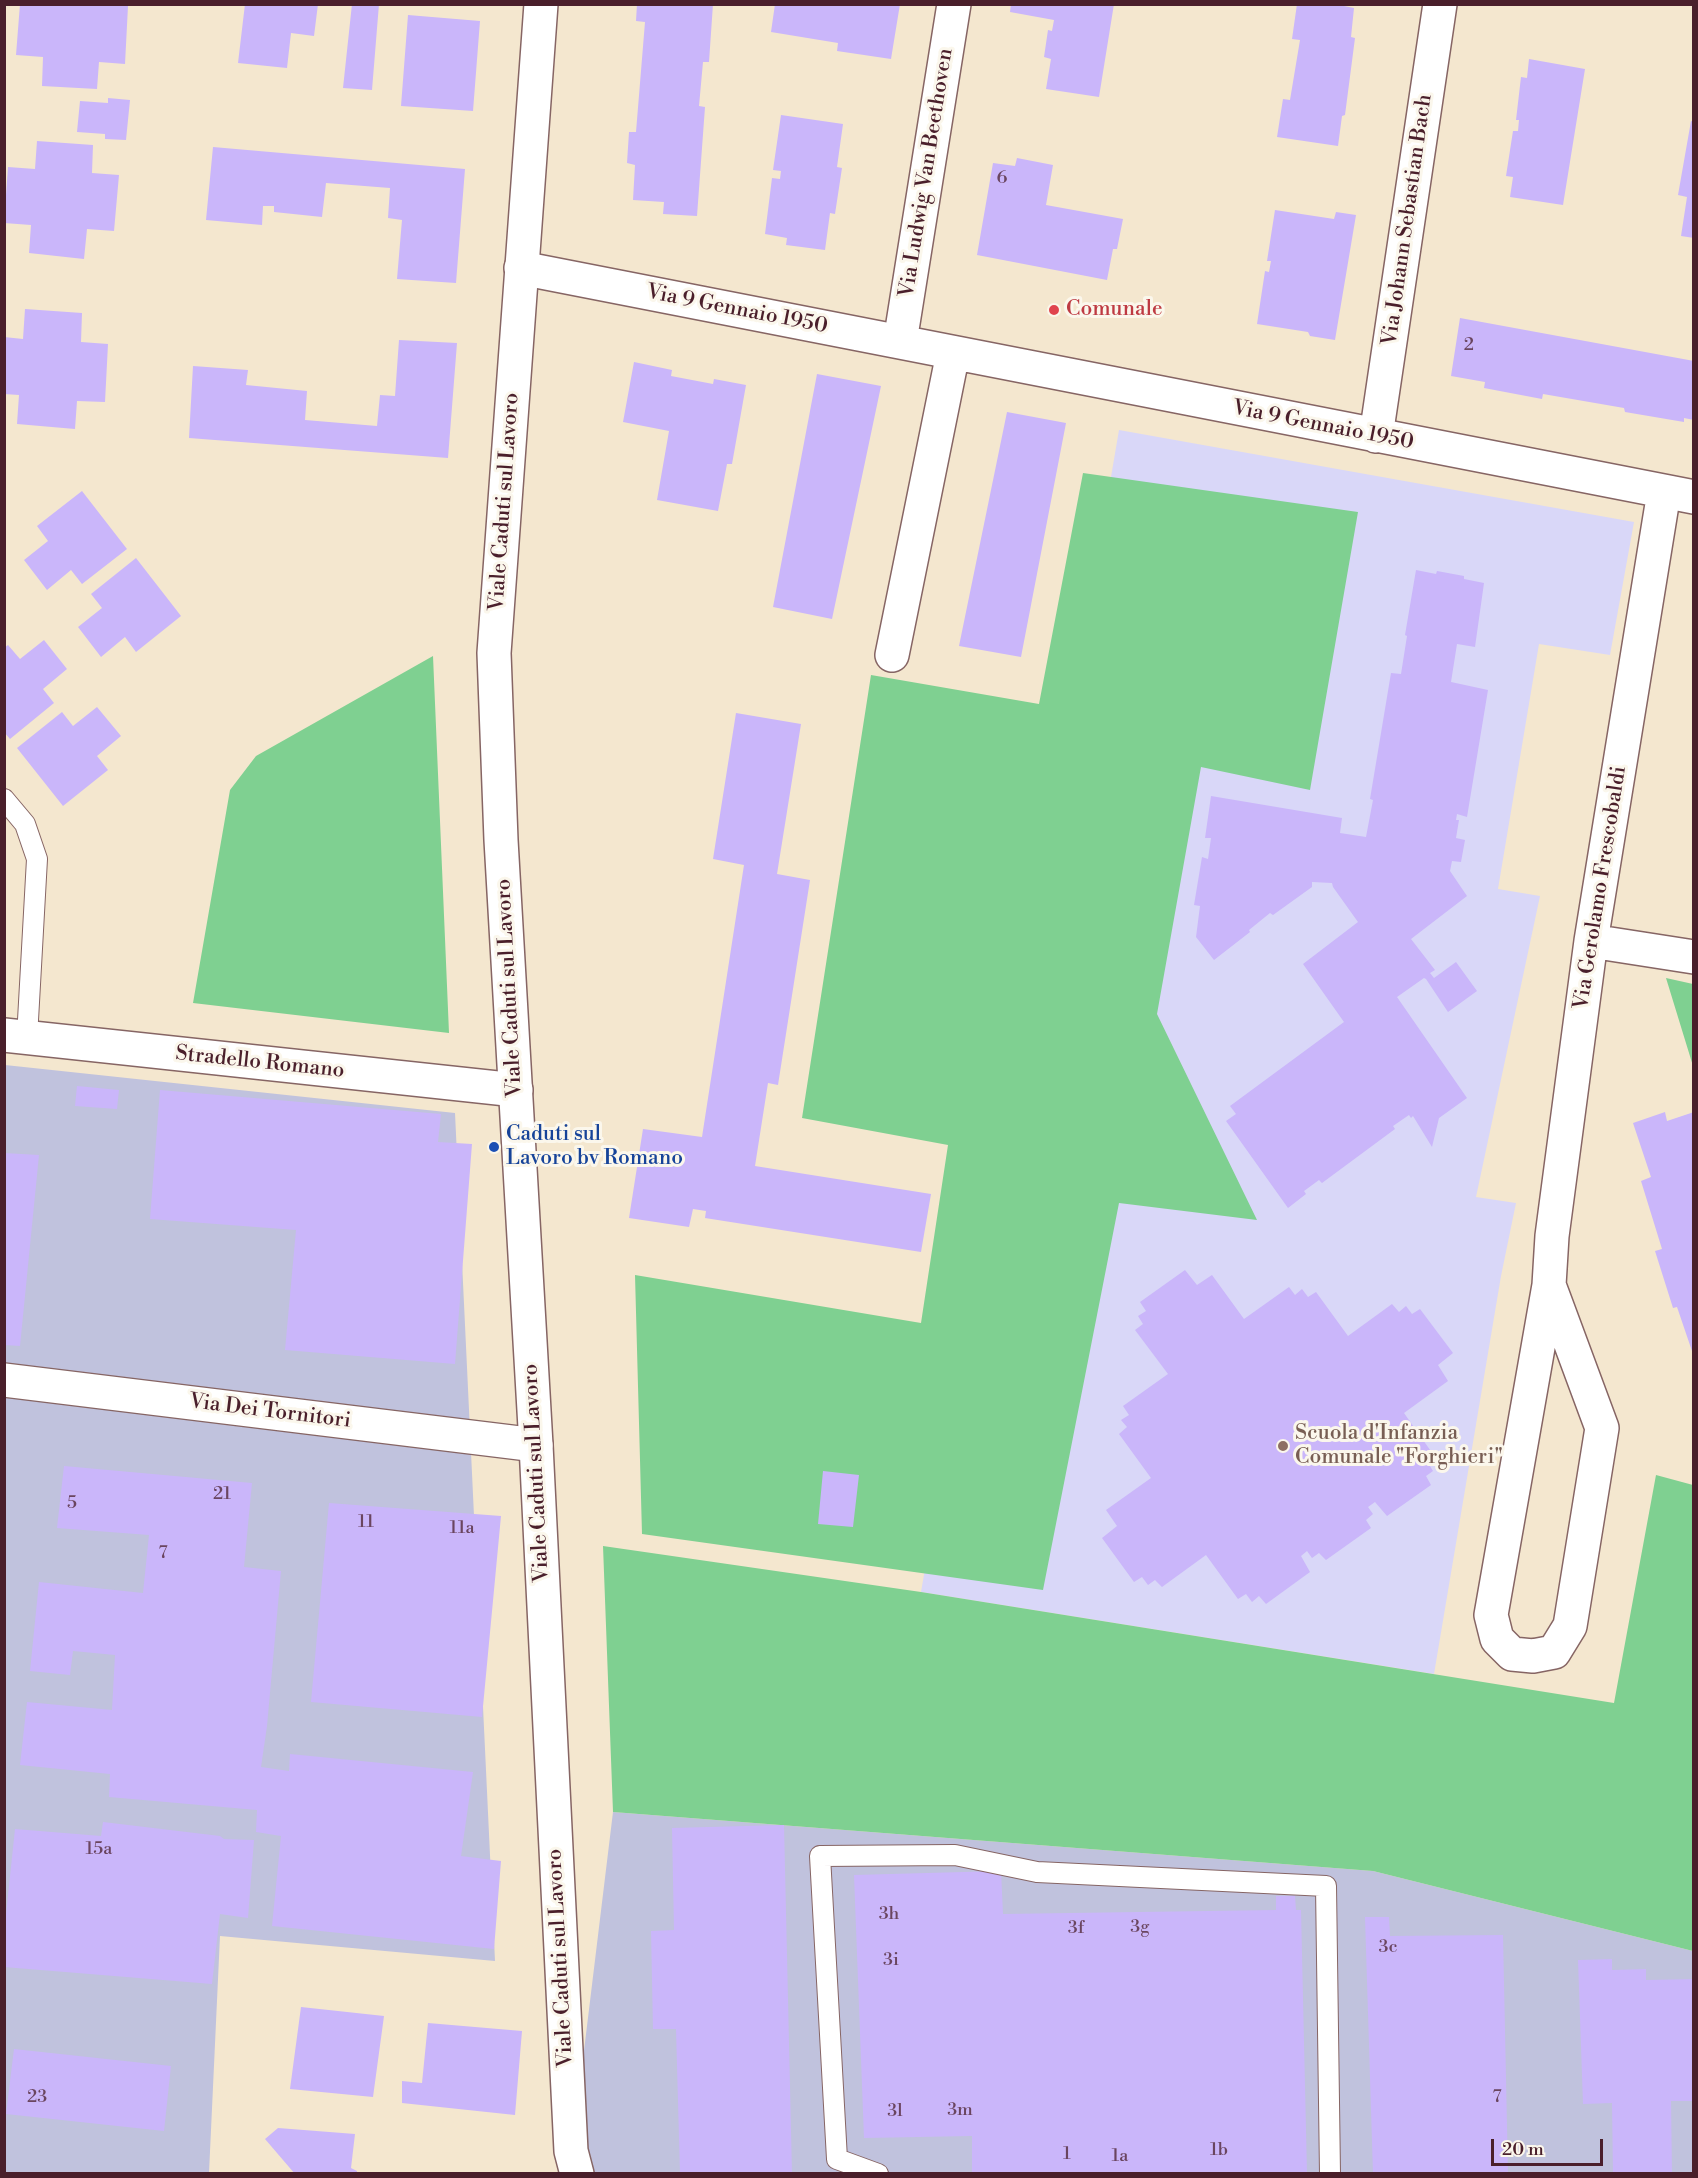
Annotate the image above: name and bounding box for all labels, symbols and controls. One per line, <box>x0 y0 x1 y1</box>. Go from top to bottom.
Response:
street label: Via Ludwig Van Beethoven <box>895 47 959 299</box>
street label: Via Johann Sebastian Bach <box>1378 93 1438 347</box>
house number: 6 <box>997 168 1007 190</box>
street label: Via 9 Gennaio 1950 <box>644 280 830 340</box>
place label: Comunale <box>1066 297 1163 323</box>
marker: Comunale <box>1047 303 1061 317</box>
house number: 2 <box>1464 335 1474 357</box>
street label: Viale Caduti sul Lavoro <box>485 392 525 612</box>
street label: Via 9 Gennaio 1950 <box>1230 396 1416 456</box>
street label: Via Gerolamo Frescobaldi <box>1569 764 1633 1012</box>
street label: Viale Caduti sul Lavoro <box>492 878 528 1098</box>
street label: Stradello Romano <box>174 1042 346 1084</box>
place label: Caduti sul Lavoro bv Romano <box>506 1122 683 1172</box>
marker: Caduti sul Lavoro bv Romano <box>487 1140 501 1154</box>
street label: Viale Caduti sul Lavoro <box>519 1363 555 1583</box>
street label: Via Dei Tornitori <box>188 1390 352 1434</box>
place label: Scuola d'Infanzia Comunale "Forghieri" <box>1295 1421 1503 1471</box>
marker: Scuola d'Infanzia Comunale "Forghieri" <box>1276 1439 1290 1453</box>
house number: 21 <box>213 1484 231 1506</box>
house number: 5 <box>67 1493 77 1515</box>
house number: 11 <box>358 1512 374 1534</box>
house number: 11a <box>449 1518 475 1540</box>
house number: 7 <box>158 1543 168 1565</box>
house number: 15a <box>86 1839 112 1861</box>
street label: Viale Caduti sul Lavoro <box>543 1848 579 2068</box>
house number: 3h <box>879 1904 899 1926</box>
house number: 3g <box>1130 1917 1150 1939</box>
house number: 3f <box>1068 1918 1084 1940</box>
house number: 3c <box>1378 1937 1398 1959</box>
house number: 3i <box>883 1950 899 1972</box>
house number: 23 <box>27 2087 47 2109</box>
house number: 7 <box>1492 2087 1502 2109</box>
house number: 3m <box>947 2100 973 2122</box>
house number: 3l <box>887 2101 903 2123</box>
scale bar <box>1494 2127 1606 2165</box>
text: 20 m <box>1502 2138 1544 2161</box>
house number: 1b <box>1210 2140 1228 2162</box>
house number: 1 <box>1063 2144 1071 2166</box>
house number: 1a <box>1112 2146 1128 2168</box>

